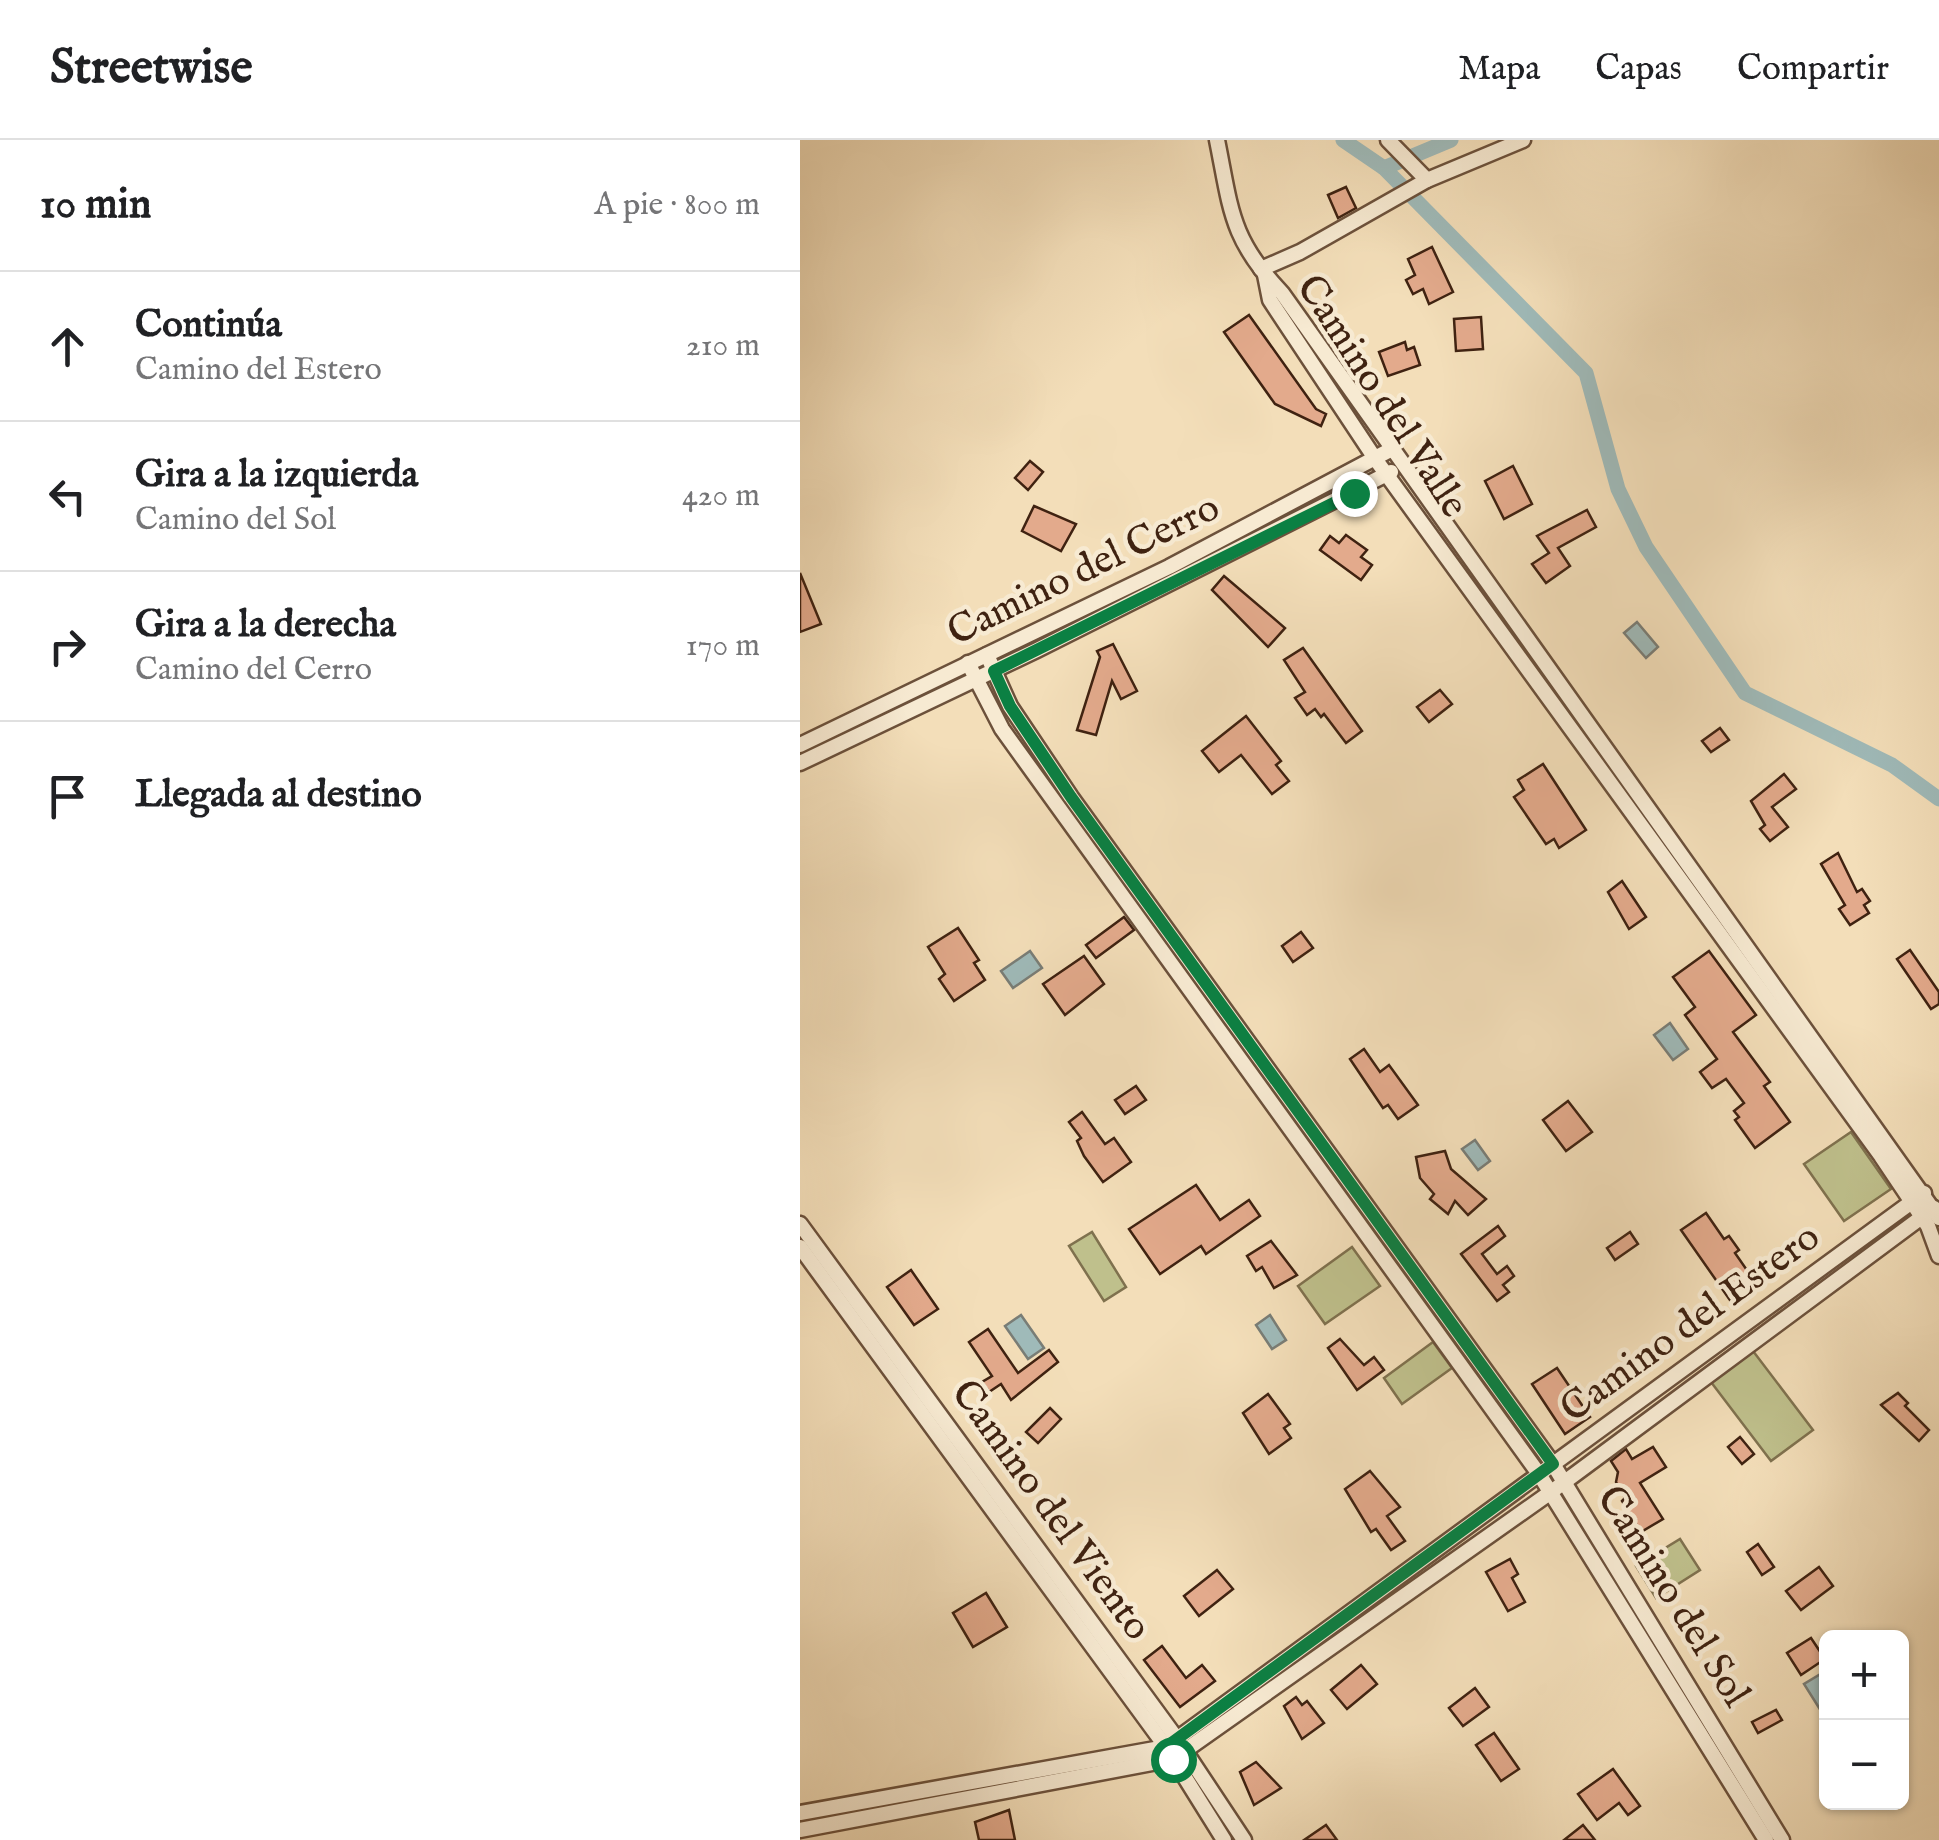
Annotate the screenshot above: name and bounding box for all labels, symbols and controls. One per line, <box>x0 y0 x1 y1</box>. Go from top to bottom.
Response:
text: Streetwise <box>50 39 253 99</box>
text: Mapa <box>1458 47 1540 92</box>
text: Capas <box>1595 47 1682 92</box>
text: Compartir <box>1737 47 1889 92</box>
text: 10 min <box>40 179 151 232</box>
text: A pie · 800 m <box>594 185 760 226</box>
street label: Camino del Valle <box>1284 266 1478 528</box>
text: Continúa <box>135 302 282 350</box>
icon: ahead <box>40 319 95 374</box>
text: 210 m <box>686 326 760 367</box>
text: Camino del Estero <box>135 350 382 391</box>
text: Gira a la izquierda <box>135 452 418 500</box>
icon: left <box>40 469 95 524</box>
route end <box>1332 471 1378 517</box>
text: 420 m <box>682 476 760 517</box>
street label: Camino del Cerro <box>940 483 1228 659</box>
text: Camino del Sol <box>135 500 336 541</box>
text: Gira a la derecha <box>135 602 396 650</box>
icon: right <box>40 619 95 674</box>
text: 170 m <box>686 626 760 667</box>
text: Camino del Cerro <box>135 650 372 691</box>
icon: arrive <box>40 769 95 824</box>
text: Llegada al destino <box>135 772 422 820</box>
street label: Camino del Estero <box>1551 1213 1831 1435</box>
street label: Camino del Viento <box>938 1371 1162 1651</box>
street label: Camino del Sol <box>1584 1477 1760 1717</box>
map controls <box>1819 1630 1909 1810</box>
button: + <box>1819 1630 1909 1720</box>
button: − <box>1819 1720 1909 1810</box>
route start <box>1151 1737 1197 1783</box>

